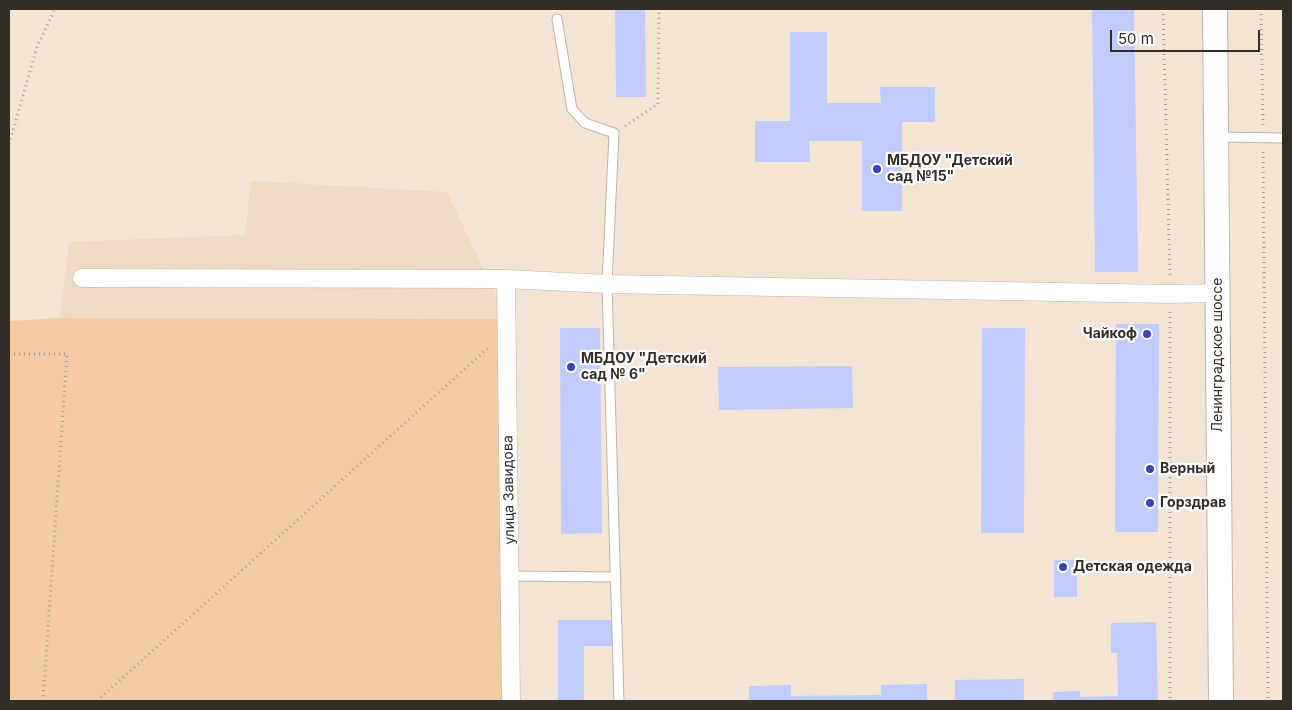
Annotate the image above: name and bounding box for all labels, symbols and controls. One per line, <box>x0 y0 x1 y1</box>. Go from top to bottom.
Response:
scale bar <box>1112 20 1262 52</box>
text: 50 m <box>1118 29 1154 48</box>
place label: МБДОУ "Детский сад №15" <box>887 153 1013 186</box>
marker: МБДОУ "Детский сад №15" <box>871 163 883 175</box>
street label: Ленинградское шоссе <box>1210 278 1226 432</box>
place label: Чайкоф <box>1083 326 1137 342</box>
marker: Чайкоф <box>1141 328 1153 340</box>
place label: МБДОУ "Детский сад № 6" <box>581 351 707 384</box>
marker: МБДОУ "Детский сад № 6" <box>565 361 577 373</box>
street label: улица Завидова <box>500 435 518 545</box>
place label: Верный <box>1160 461 1215 477</box>
marker: Верный <box>1144 463 1156 475</box>
place label: Горздрав <box>1160 495 1226 511</box>
marker: Горздрав <box>1144 497 1156 509</box>
place label: Детская одежда <box>1073 559 1192 575</box>
marker: Детская одежда <box>1057 561 1069 573</box>

